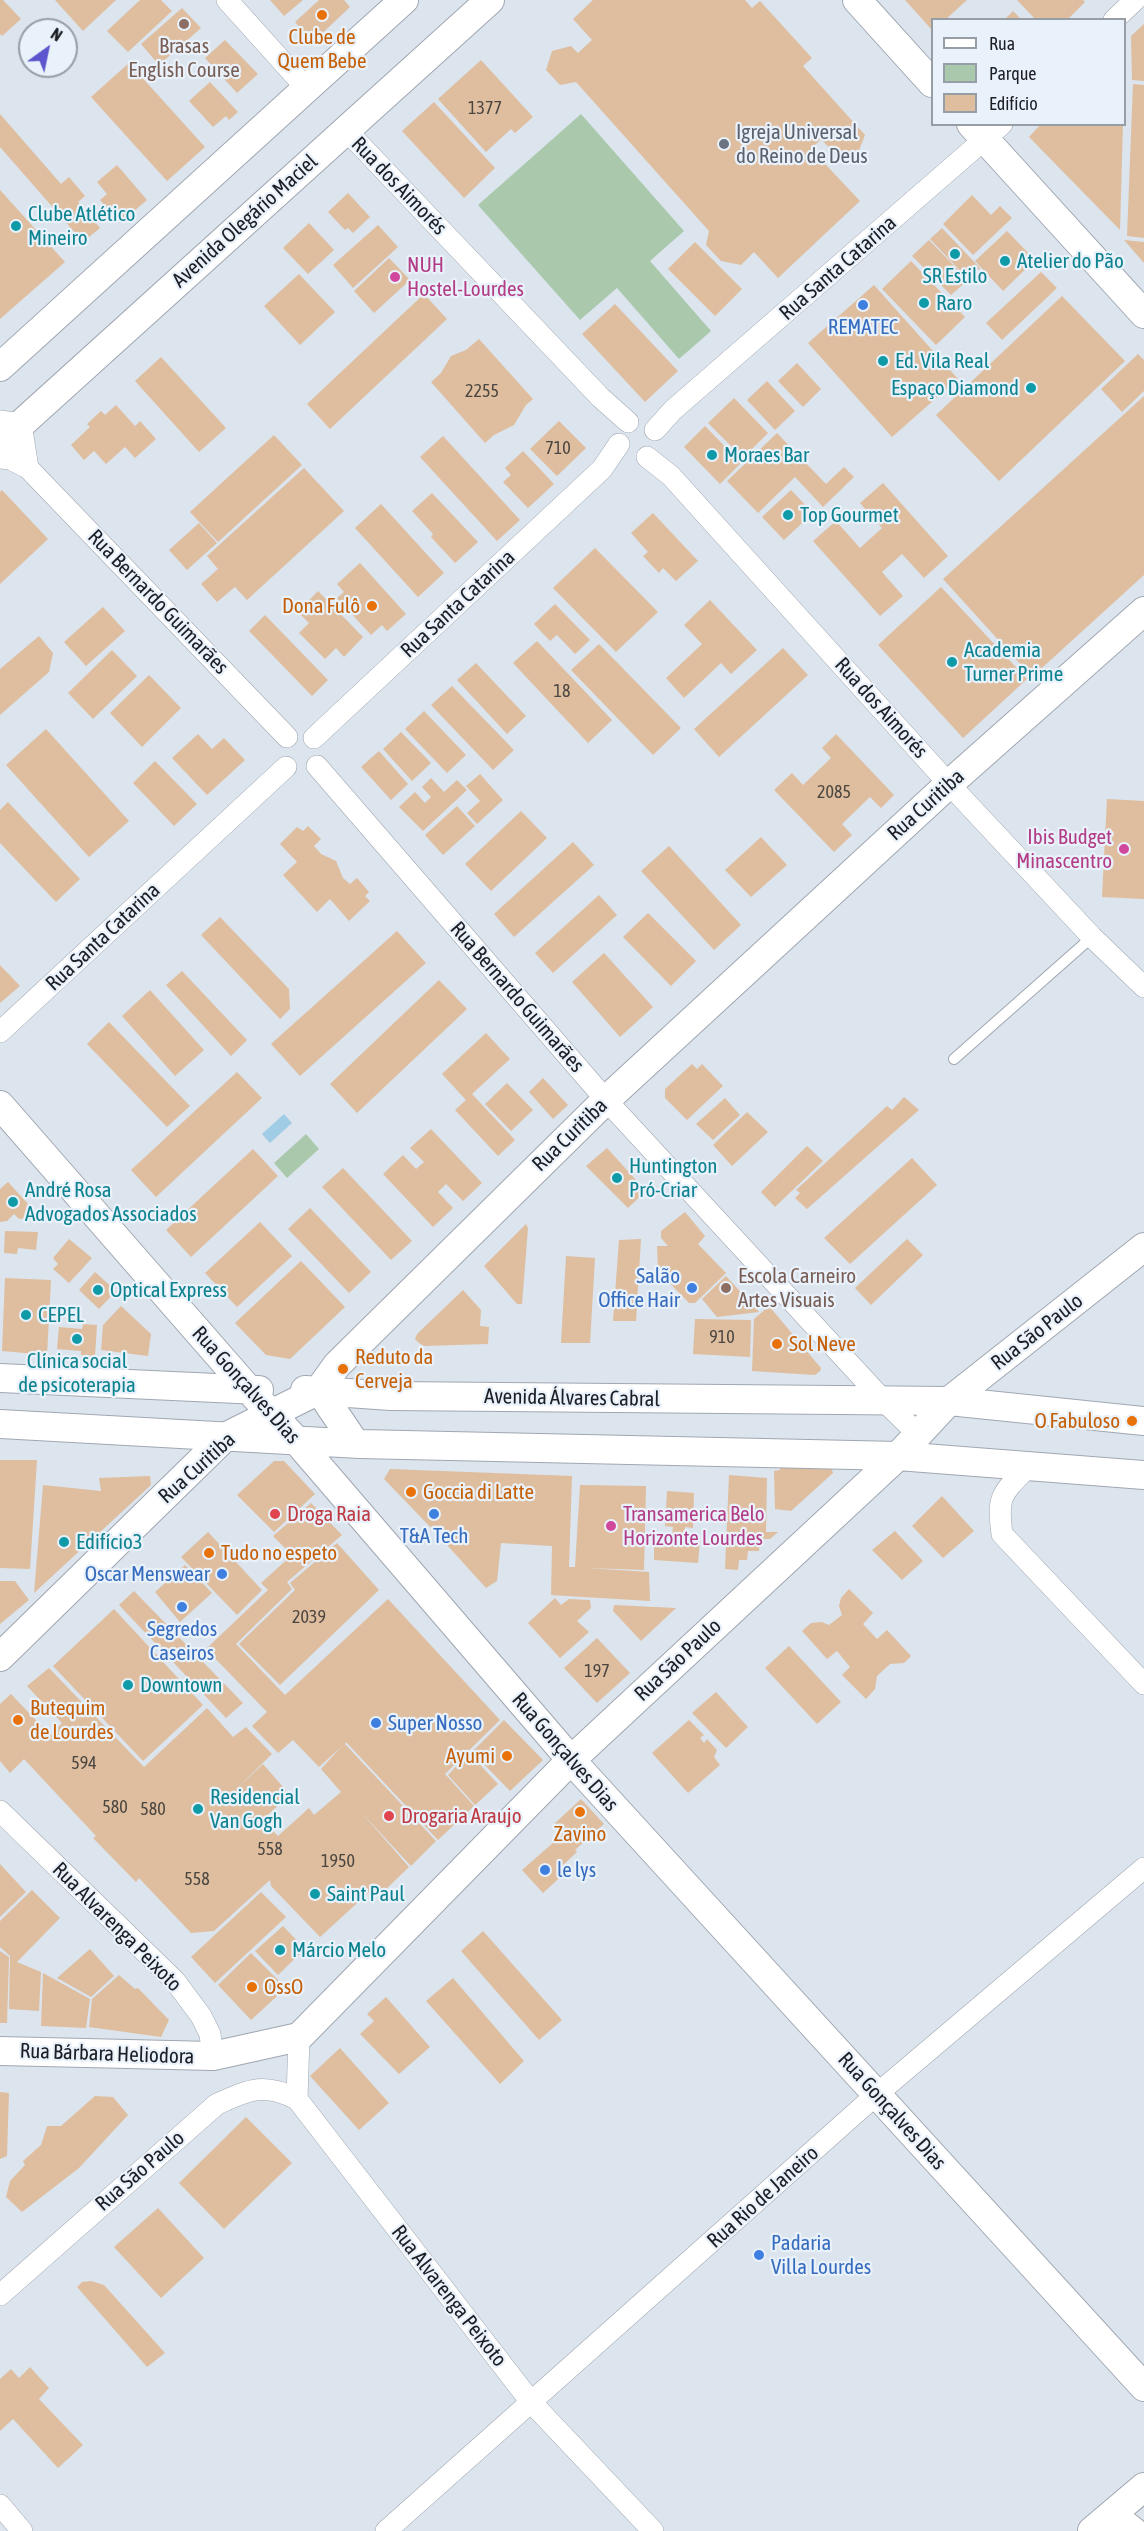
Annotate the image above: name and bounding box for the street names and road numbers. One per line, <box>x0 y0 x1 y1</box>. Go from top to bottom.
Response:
street label: Rua dos Aimorés <box>346 132 452 240</box>
street label: Avenida Olegário Maciel <box>167 149 323 293</box>
street label: Rua Santa Catarina <box>774 210 902 326</box>
street label: Rua Bernardo Guimarães <box>82 524 234 680</box>
street label: Rua Santa Catarina <box>396 545 520 663</box>
street label: Rua dos Aimorés <box>829 653 933 763</box>
street label: Rua Curitiba <box>882 764 970 846</box>
street label: Rua Santa Catarina <box>41 878 165 996</box>
street label: Rua Bernardo Guimarães <box>445 917 589 1077</box>
street label: Rua Curitiba <box>527 1093 613 1177</box>
street label: Rua São Paulo <box>986 1288 1088 1376</box>
street label: Rua Gonçalves Dias <box>187 1321 305 1449</box>
street label: Avenida Álvares Cabral <box>484 1384 660 1412</box>
street label: Rua Curitiba <box>153 1427 241 1509</box>
street label: Rua São Paulo <box>629 1613 727 1707</box>
street label: Rua Gonçalves Dias <box>506 1687 624 1817</box>
street label: Rua Alvarenga Peixoto <box>47 1857 187 1997</box>
street label: Rua Bárbara Heliodora <box>19 2038 195 2070</box>
street label: Rua Gonçalves Dias <box>833 2047 951 2175</box>
street label: Rua São Paulo <box>90 2126 190 2216</box>
street label: Rua Rio de Janeiro <box>702 2141 824 2253</box>
street label: Rua Alvarenga Peixoto <box>386 2220 512 2372</box>

